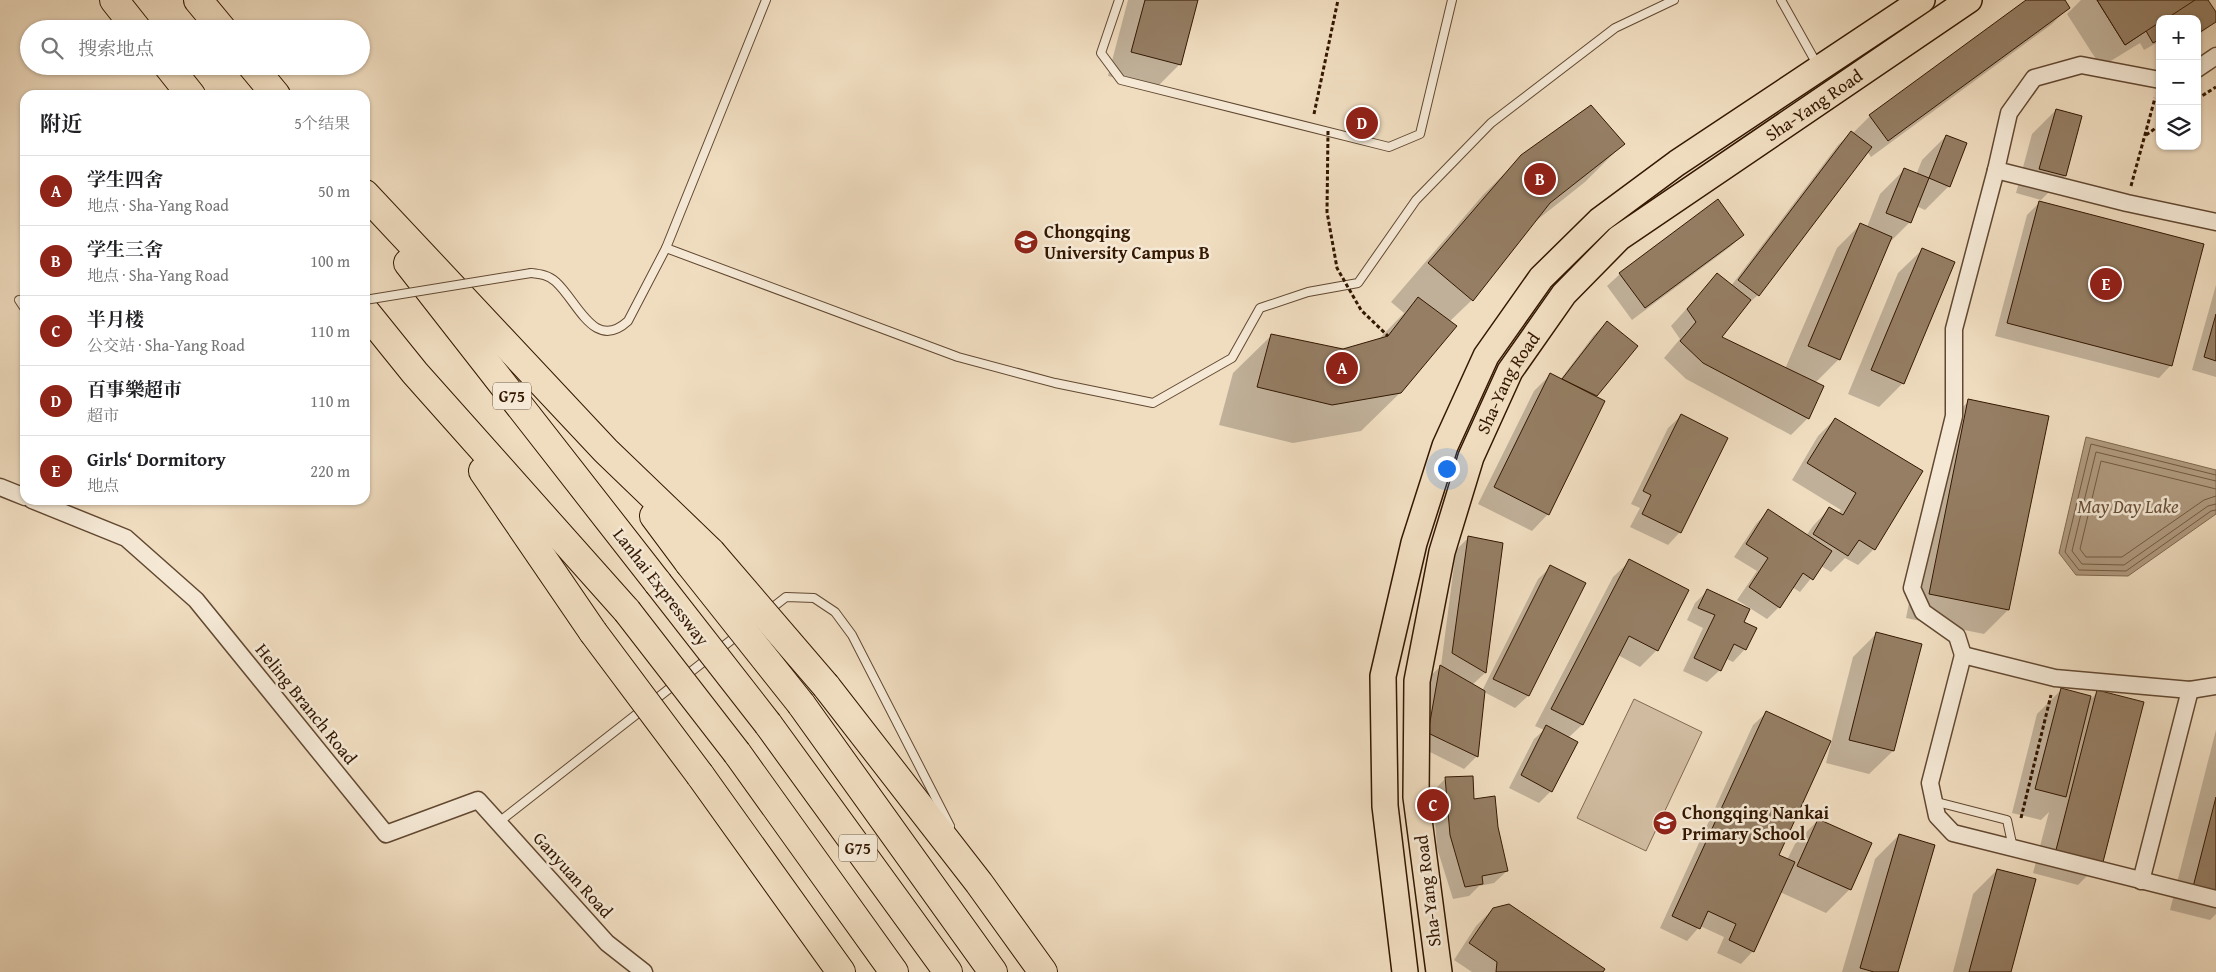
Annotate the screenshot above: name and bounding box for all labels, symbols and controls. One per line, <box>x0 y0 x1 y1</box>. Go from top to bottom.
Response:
map controls <box>2156 15 2201 150</box>
button: + <box>2156 15 2201 60</box>
search box <box>20 20 370 75</box>
icon: search <box>38 34 66 62</box>
text: 搜索地点 <box>78 34 154 62</box>
button: − <box>2156 60 2201 105</box>
street label: Sha-Yang Road <box>1760 62 1868 148</box>
pin: D <box>1346 104 1378 142</box>
button: layers <box>2156 105 2201 150</box>
text: 附近 <box>40 108 82 139</box>
text: 5个结果 <box>294 111 350 135</box>
pin: B <box>1524 160 1556 198</box>
text: 学生四舍 <box>87 165 163 193</box>
text: A <box>51 179 61 203</box>
text: 50 m <box>318 179 350 203</box>
text: 地点 · Sha-Yang Road <box>87 193 229 217</box>
place label: Chongqing University Campus B <box>1044 218 1210 266</box>
school or university icon: Chongqing University Campus B <box>1013 229 1039 255</box>
text: 学生三舍 <box>87 235 163 263</box>
text: B <box>51 249 61 273</box>
text: 100 m <box>310 249 350 273</box>
text: 地点 · Sha-Yang Road <box>87 263 229 287</box>
pin: E <box>2090 265 2122 303</box>
text: 半月楼 <box>87 305 144 333</box>
text: C <box>51 319 61 343</box>
text: 110 m <box>310 319 350 343</box>
street label: Sha-Yang Road <box>1469 326 1546 438</box>
text: 公交站 · Sha-Yang Road <box>87 333 245 357</box>
pin: A <box>1326 349 1358 387</box>
text: 百事樂超市 <box>87 375 182 403</box>
road number: G75 <box>493 382 531 410</box>
text: D <box>51 389 61 413</box>
text: 110 m <box>310 389 350 413</box>
text: 超市 <box>87 403 119 427</box>
text: Girls‘ Dormitory <box>87 445 226 473</box>
your location <box>1434 456 1460 482</box>
text: E <box>52 459 60 483</box>
text: 220 m <box>310 459 350 483</box>
text: 地点 <box>87 473 119 497</box>
water label: May Day Lake <box>2077 492 2179 520</box>
street label: Lanhai Expressway <box>607 522 716 651</box>
street label: Heling Branch Road <box>249 637 364 770</box>
pin: C <box>1417 786 1449 824</box>
place label: Chongqing Nankai Primary School <box>1682 799 1830 847</box>
school or university icon: Chongqing Nankai Primary School <box>1652 810 1678 836</box>
street label: Ganyuan Road <box>527 825 620 924</box>
street label: Sha-Yang Road <box>1407 833 1448 949</box>
road number: G75 <box>839 834 877 861</box>

